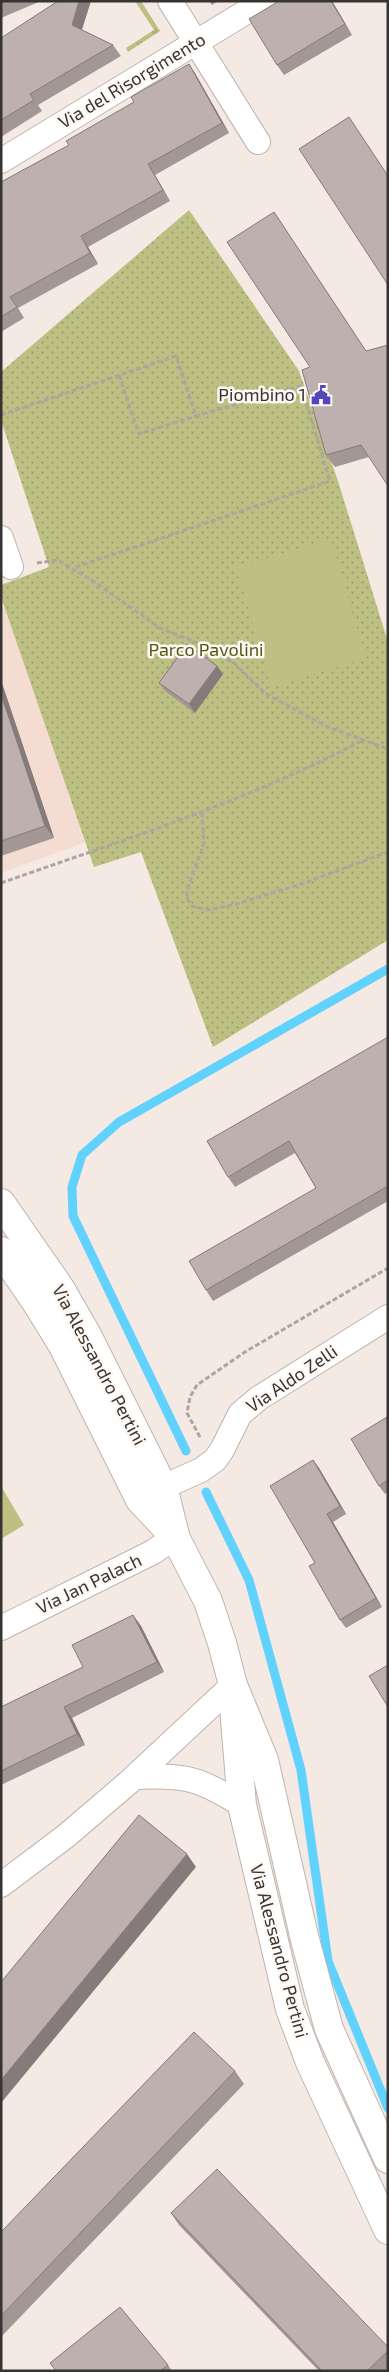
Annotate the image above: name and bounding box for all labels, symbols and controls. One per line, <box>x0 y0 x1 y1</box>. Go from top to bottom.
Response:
street label: Via del Risorgimento <box>54 28 209 133</box>
place label: Piombino 1 <box>218 383 306 405</box>
public building icon: Piombino 1 <box>310 384 332 406</box>
park label: Parco Pavolini <box>148 638 264 660</box>
street label: Via Alessandro Pertini <box>48 1280 152 1449</box>
street label: Via Aldo Zelli <box>242 1340 341 1417</box>
street label: Via Jan Palach <box>32 1548 145 1618</box>
street label: Via Alessandro Pertini <box>246 1861 314 2040</box>

